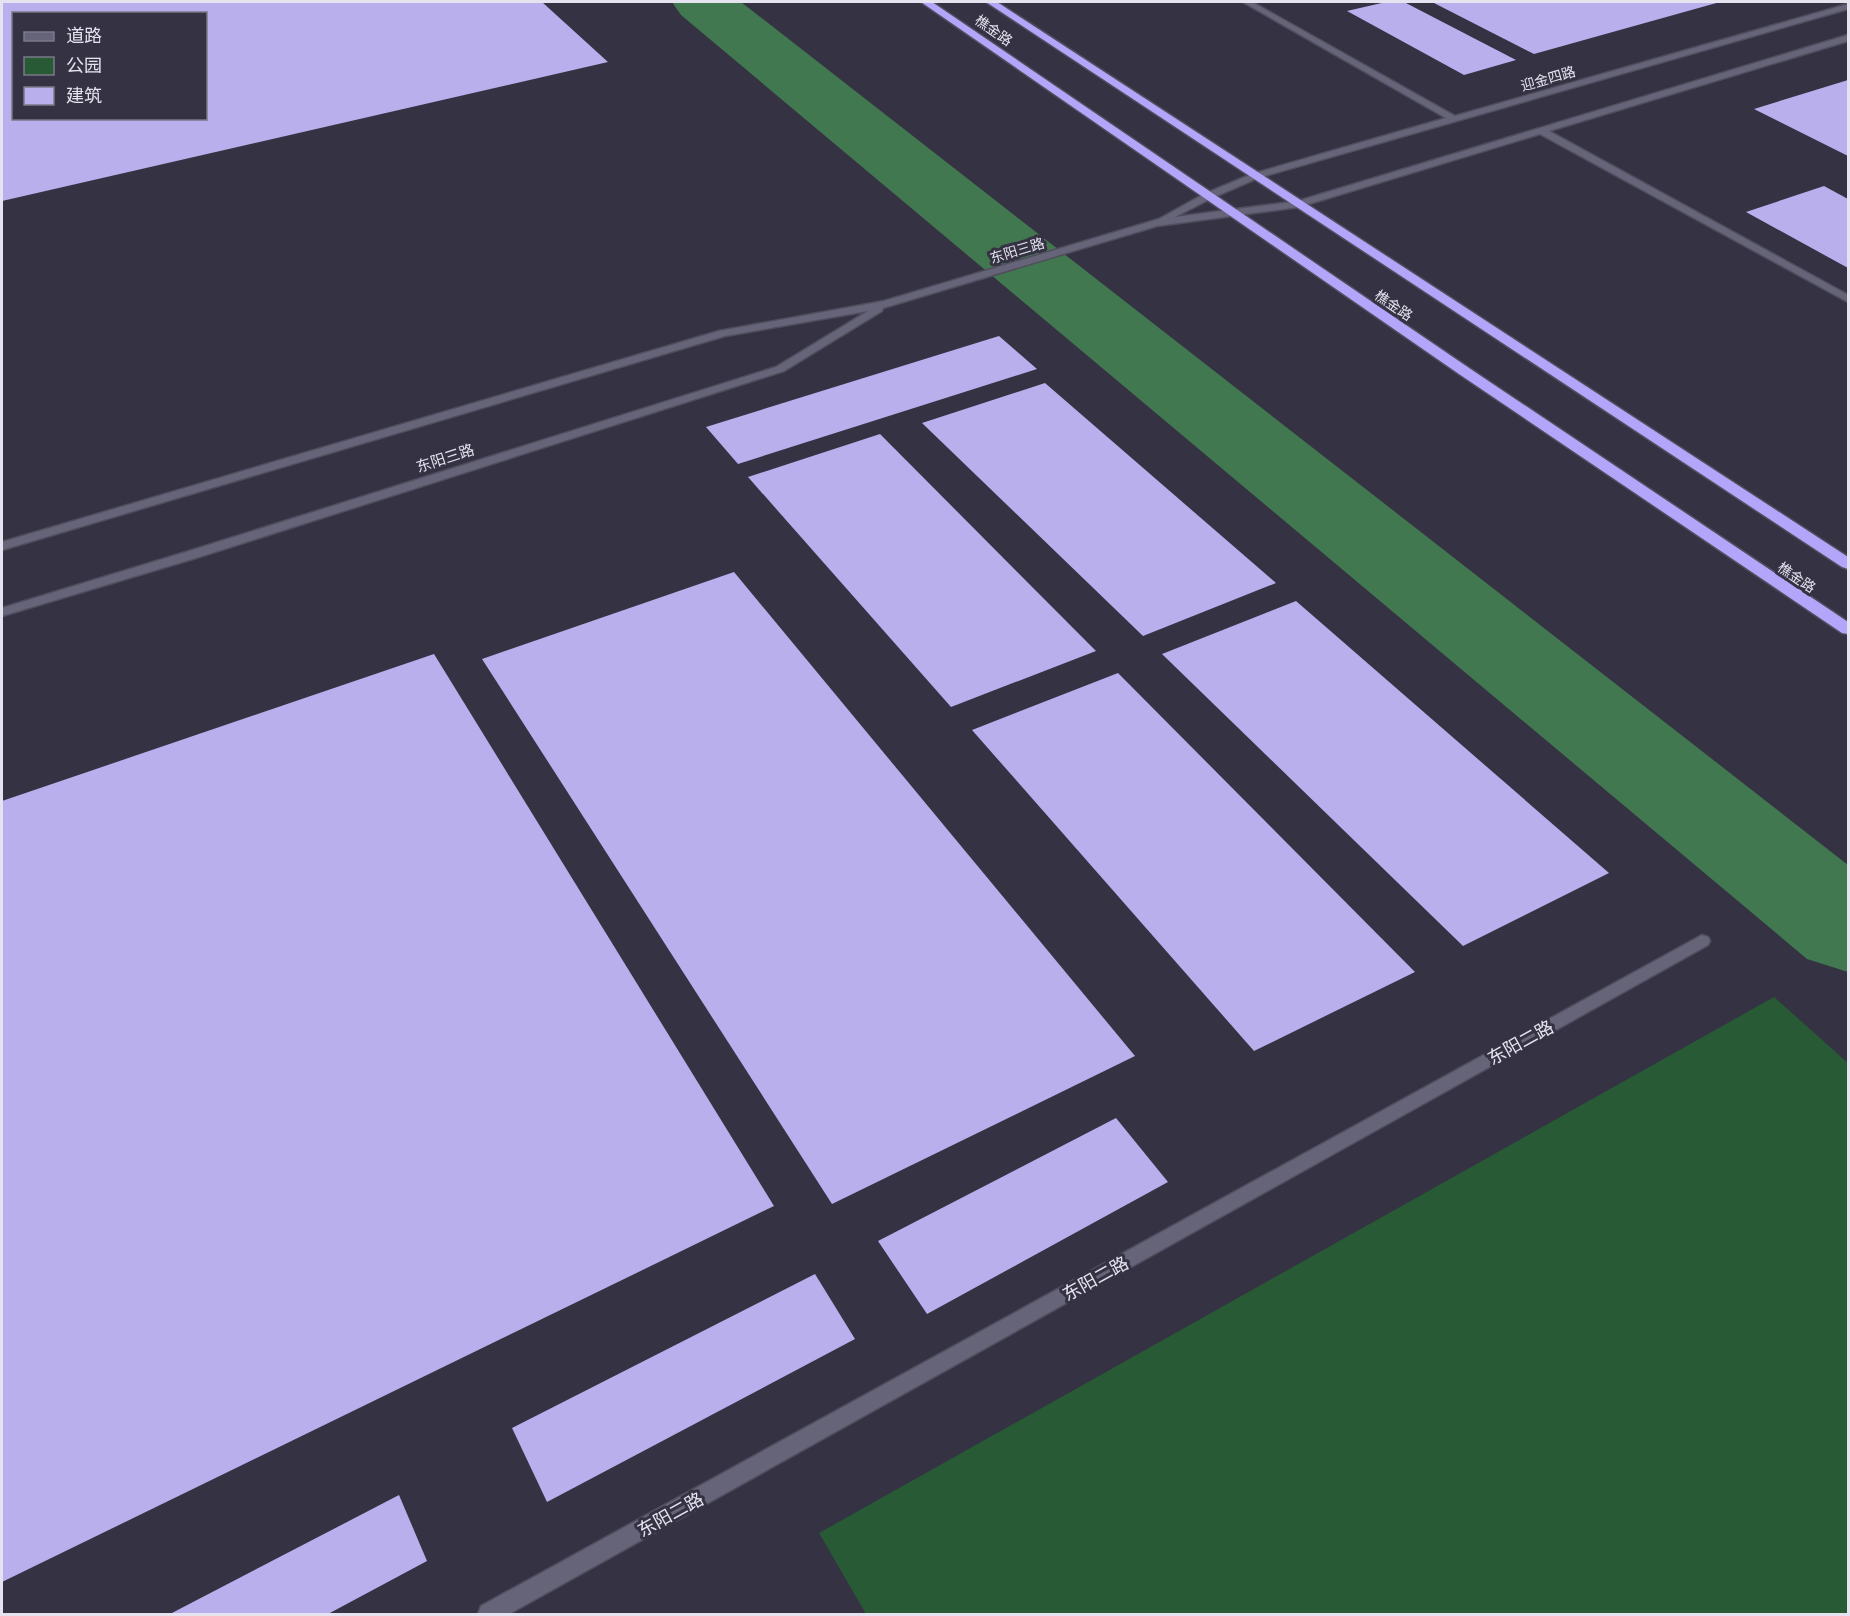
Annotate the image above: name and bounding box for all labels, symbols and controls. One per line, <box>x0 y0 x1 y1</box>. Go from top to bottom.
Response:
street label: 樵金路 <box>971 10 1017 50</box>
legend <box>12 12 207 120</box>
text: 道路 <box>66 23 102 47</box>
text: 公园 <box>66 53 102 77</box>
street label: 迎金四路 <box>1518 61 1578 95</box>
text: 建筑 <box>66 83 102 107</box>
street label: 东阳三路 <box>987 233 1047 267</box>
street label: 樵金路 <box>1371 285 1417 325</box>
street label: 东阳三路 <box>413 439 477 477</box>
street label: 樵金路 <box>1774 557 1820 597</box>
street label: 东阳二路 <box>1483 1014 1557 1070</box>
street label: 东阳二路 <box>1058 1250 1132 1306</box>
street label: 东阳二路 <box>633 1486 707 1542</box>

